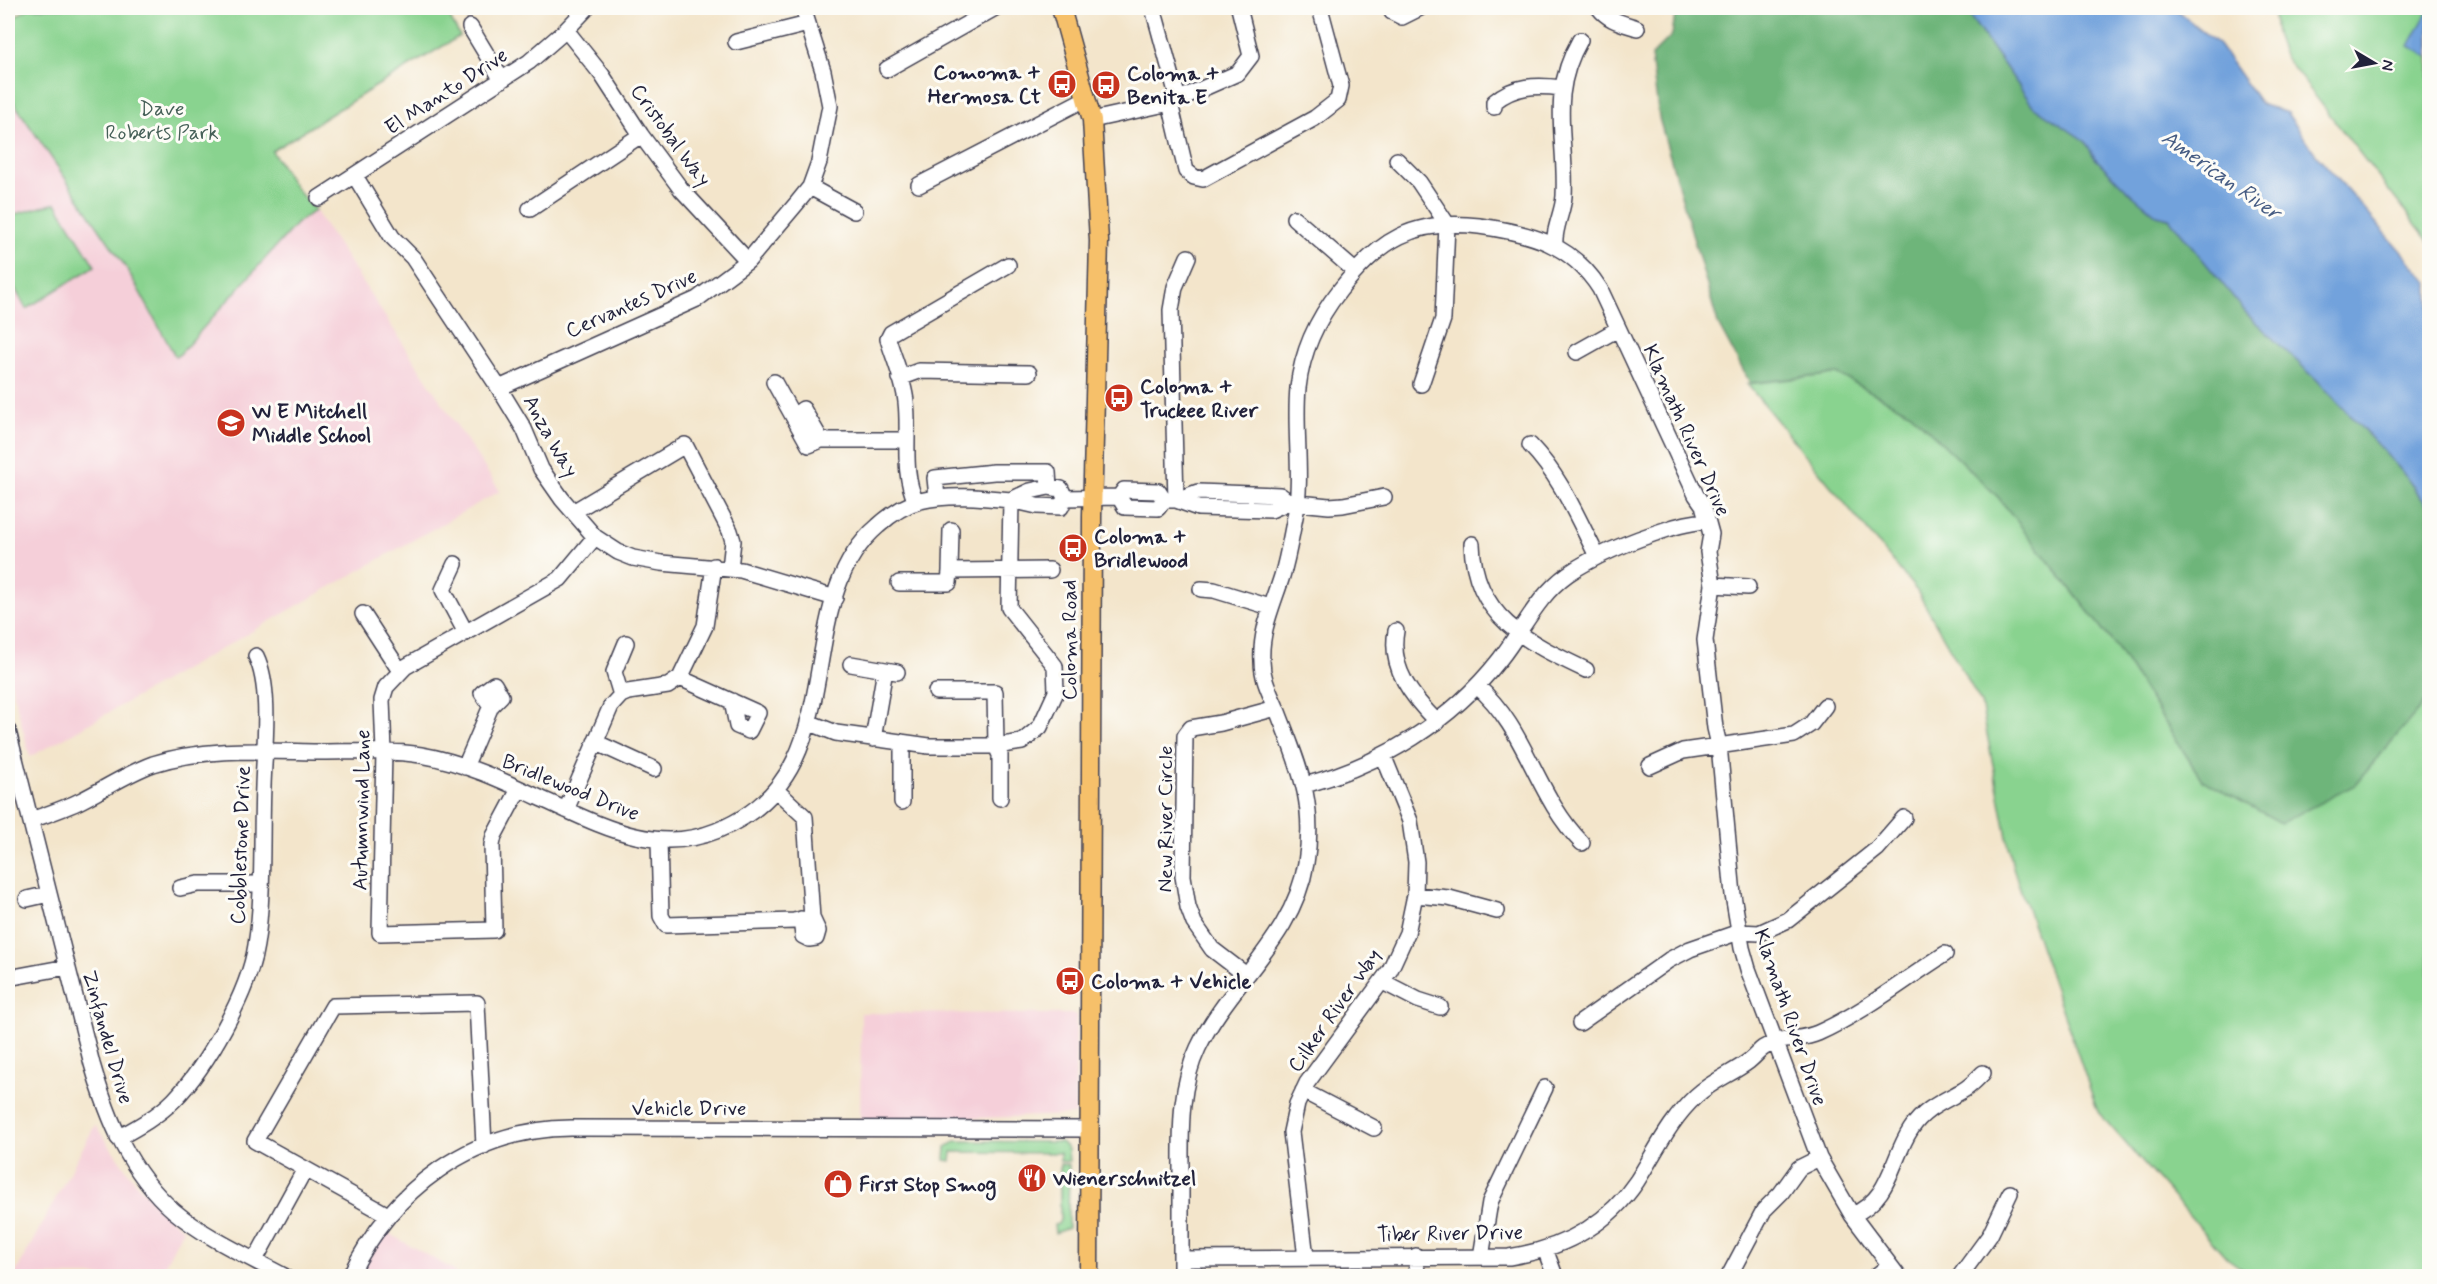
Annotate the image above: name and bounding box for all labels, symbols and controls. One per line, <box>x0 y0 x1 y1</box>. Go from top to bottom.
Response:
north arrow <box>2344 33 2404 93</box>
street label: El Manto Drive <box>380 42 513 142</box>
text: N <box>2376 58 2399 72</box>
place label: Comoma + Hermosa Ct <box>928 59 1041 111</box>
place label: Coloma + Benita E <box>1127 60 1220 112</box>
bus stop icon: Comoma + Hermosa Ct <box>1046 68 1078 100</box>
bus stop icon: Coloma + Benita E <box>1090 69 1122 101</box>
street label: Cristobal Way <box>623 79 717 193</box>
park label: Dave Roberts Park <box>105 95 219 147</box>
water label: American River <box>2156 124 2288 229</box>
street label: Cervantes Drive <box>561 262 701 345</box>
street label: Klamath River Drive <box>1636 340 1737 521</box>
place label: Coloma + Truckee River <box>1140 373 1259 425</box>
bus stop icon: Coloma + Truckee River <box>1103 382 1135 414</box>
street label: Anza Way <box>516 390 584 483</box>
place label: W E Mitchell Middle School <box>251 398 371 450</box>
school or university icon: W E Mitchell Middle School <box>215 407 247 439</box>
place label: Coloma + Bridlewood <box>1094 523 1188 575</box>
bus stop icon: Coloma + Bridlewood <box>1057 532 1089 564</box>
street label: Coloma Road <box>1056 580 1084 700</box>
street label: Autumnwind Lane <box>347 729 377 891</box>
street label: New River Circle <box>1152 745 1180 893</box>
street label: Bridlewood Drive <box>498 748 644 828</box>
street label: Cobblestone Drive <box>224 765 258 925</box>
street label: Klamath River Drive <box>1747 925 1833 1110</box>
street label: Cilker River Way <box>1282 943 1388 1078</box>
bus stop icon: Coloma + Vehicle <box>1054 965 1086 997</box>
street label: Zinfandel Drive <box>75 967 139 1107</box>
place label: Coloma + Vehicle <box>1091 968 1251 996</box>
street label: Vehicle Drive <box>632 1095 746 1123</box>
restaurant icon: Wienerschnitzel <box>1016 1162 1048 1194</box>
place label: Wienerschnitzel <box>1052 1165 1196 1193</box>
shop icon: First Stop Smog <box>822 1168 854 1200</box>
place label: First Stop Smog <box>859 1171 996 1201</box>
street label: Tiber River Drive <box>1377 1219 1523 1249</box>

